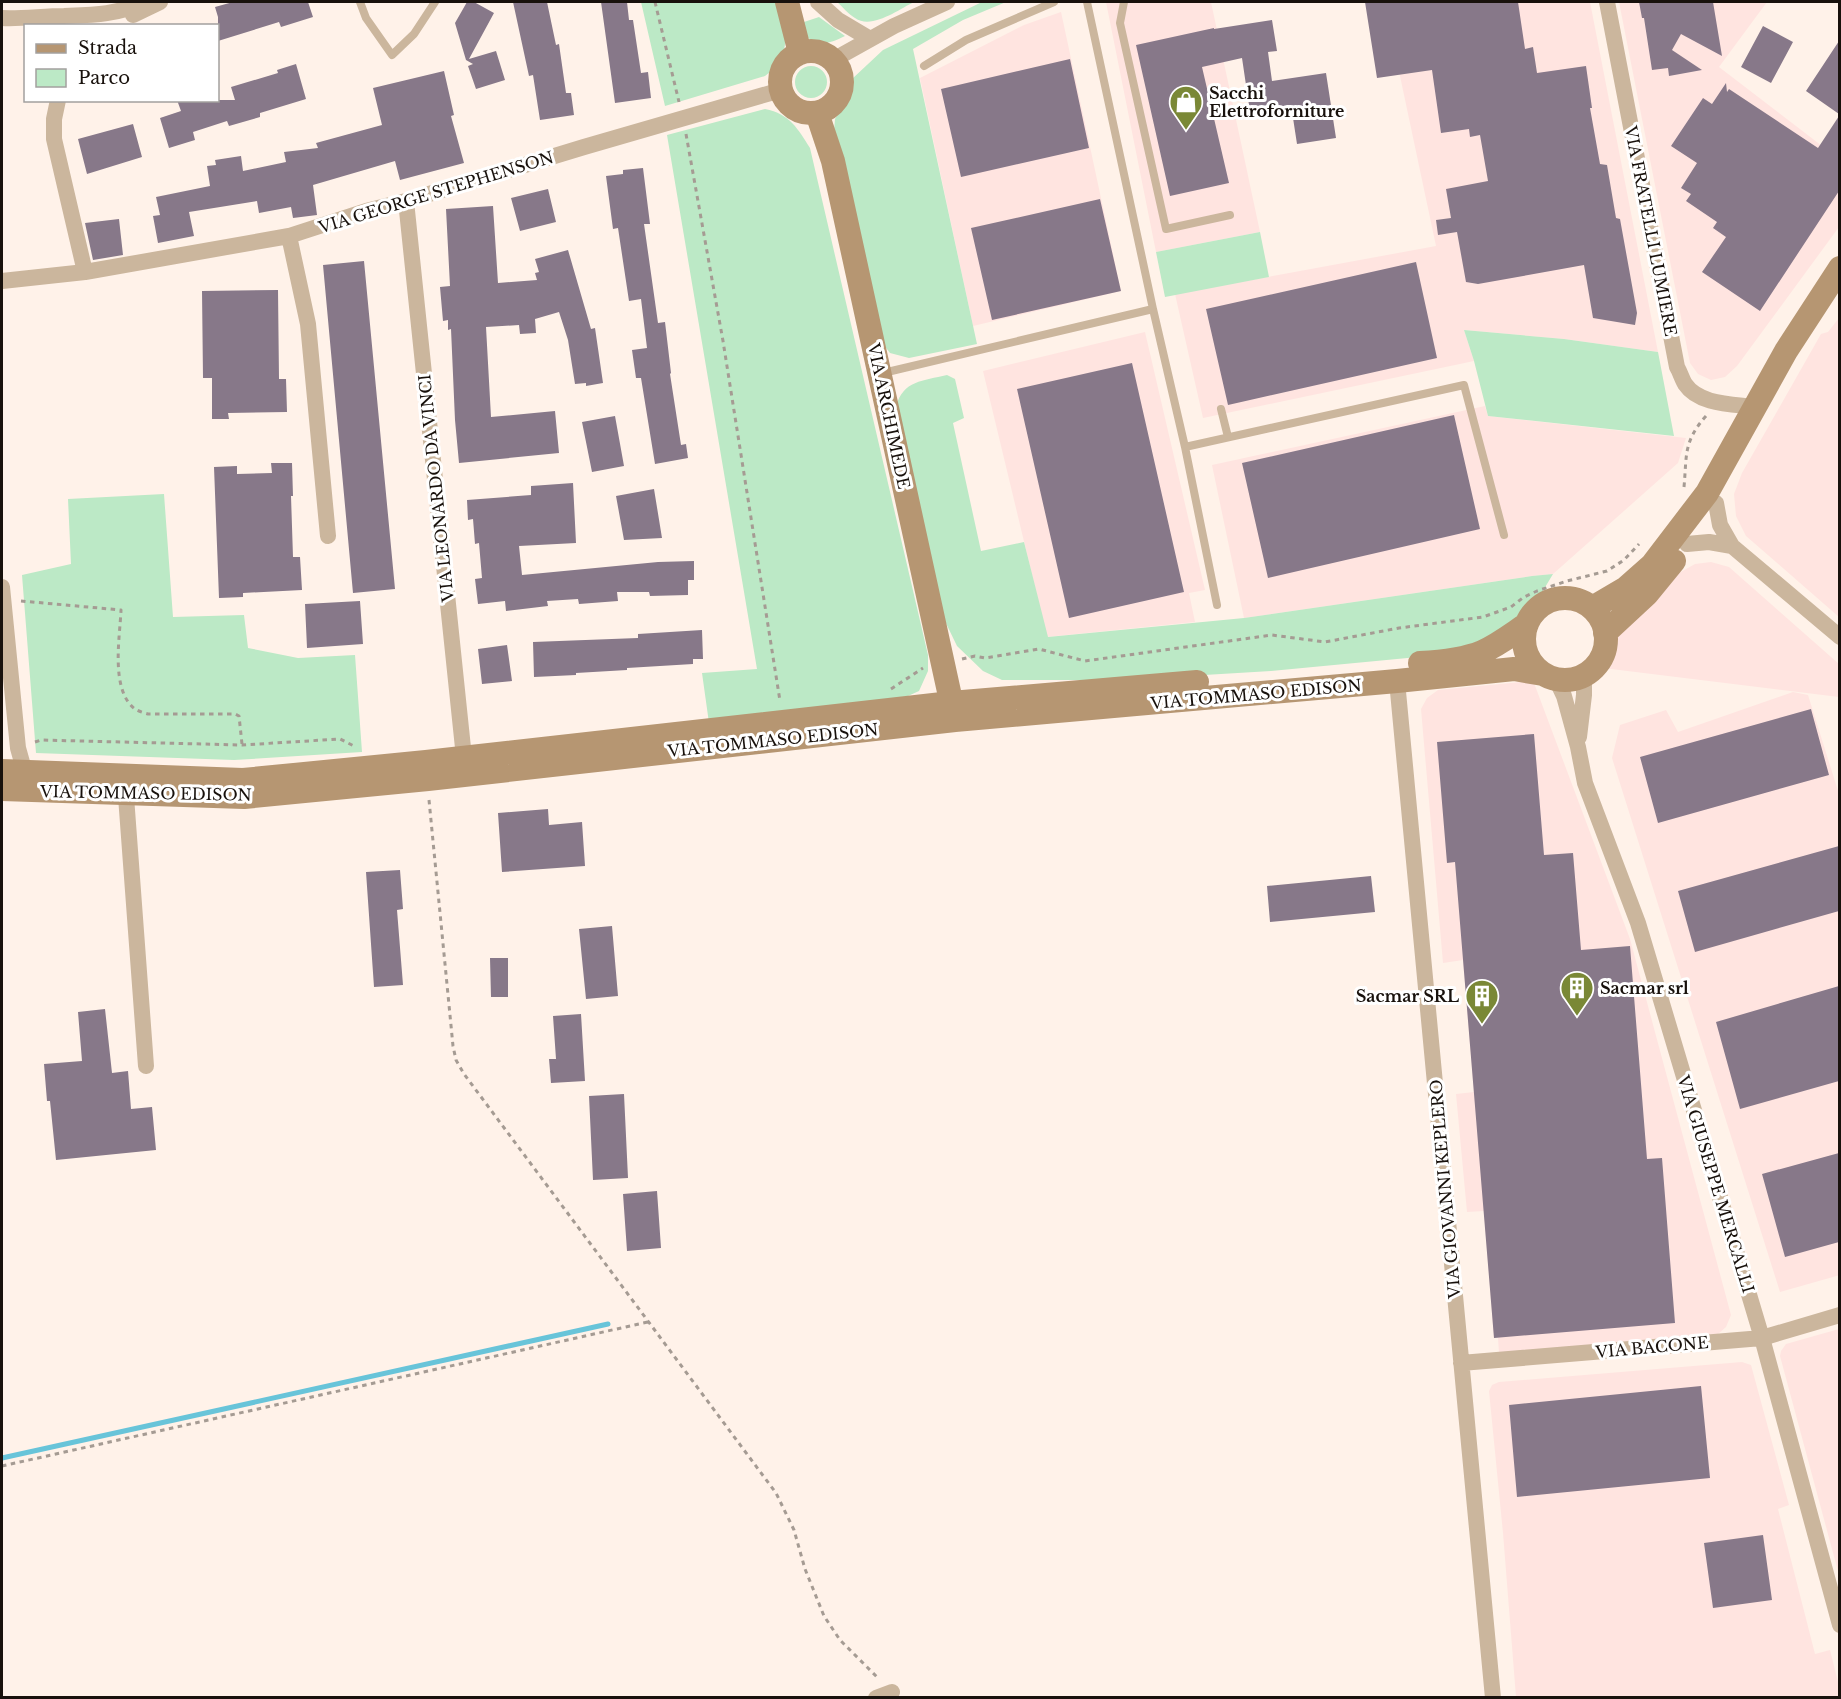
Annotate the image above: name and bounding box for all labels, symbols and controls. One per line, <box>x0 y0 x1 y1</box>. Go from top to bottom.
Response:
legend <box>24 24 219 102</box>
text: Strada <box>78 37 137 59</box>
text: Parco <box>78 67 130 89</box>
place label: Sacchi Elettroforniture <box>1209 83 1344 121</box>
shop icon: Sacchi Elettroforniture <box>1168 84 1204 131</box>
street label: VIA FRATELLI LUMIERE <box>1621 123 1681 338</box>
street label: VIA GEORGE STEPHENSON <box>315 147 556 238</box>
street label: VIA ARCHIMEDE <box>864 340 914 491</box>
street label: VIA LEONARDO DA VINCI <box>414 373 458 604</box>
street label: VIA TOMMASO EDISON <box>1149 675 1362 713</box>
street label: VIA TOMMASO EDISON <box>666 719 879 761</box>
street label: VIA TOMMASO EDISON <box>39 781 252 805</box>
building icon: Sacmar srl <box>1559 970 1595 1017</box>
building icon: Sacmar SRL <box>1464 978 1500 1025</box>
place label: Sacmar srl <box>1600 978 1689 998</box>
place label: Sacmar SRL <box>1356 986 1459 1006</box>
street label: VIA GIUSEPPE MERCALLI <box>1673 1072 1759 1295</box>
street label: VIA GIOVANNI KEPLERO <box>1425 1079 1465 1300</box>
street label: VIA BACONE <box>1594 1332 1709 1362</box>

